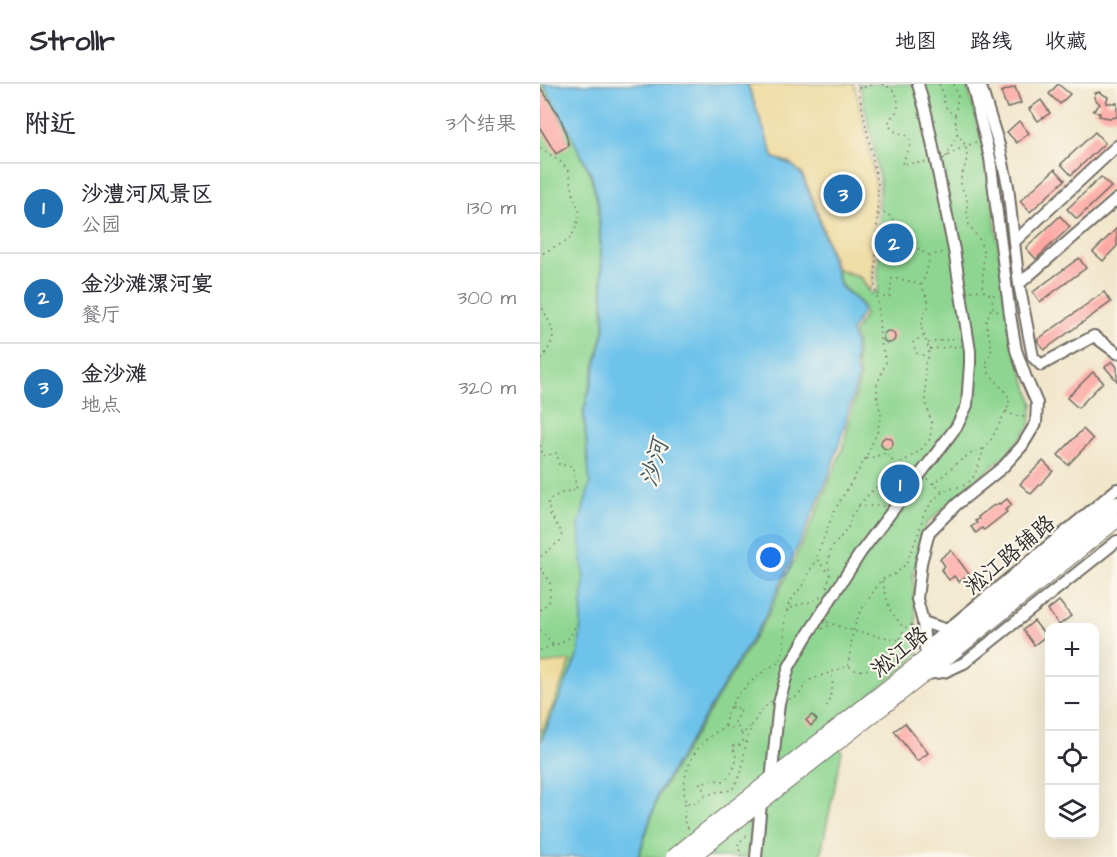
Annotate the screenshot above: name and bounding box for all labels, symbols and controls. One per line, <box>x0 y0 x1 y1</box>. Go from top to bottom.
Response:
text: Strollr <box>30 22 115 61</box>
text: 地图 <box>895 27 937 56</box>
text: 路线 <box>970 27 1012 56</box>
text: 收藏 <box>1045 27 1087 56</box>
text: 附近 <box>24 106 76 142</box>
text: 3个结果 <box>446 110 516 138</box>
pin: 3 <box>824 172 862 216</box>
text: 沙澧河风景区 <box>81 179 213 210</box>
text: 1 <box>42 194 45 222</box>
text: 130 m <box>467 194 516 222</box>
text: 公园 <box>81 211 121 239</box>
pin: 2 <box>874 220 914 266</box>
text: 金沙滩漯河宴 <box>81 269 213 300</box>
text: 2 <box>38 284 49 312</box>
text: 300 m <box>457 284 516 312</box>
text: 餐厅 <box>81 301 121 329</box>
text: 金沙滩 <box>81 359 147 390</box>
text: 3 <box>38 374 49 402</box>
text: 320 m <box>458 374 516 402</box>
text: 地点 <box>81 391 121 419</box>
water label: 沙河 <box>632 432 679 491</box>
pin: 1 <box>880 462 920 506</box>
street label: 淞江路辅路 <box>958 508 1062 602</box>
your location <box>756 543 785 572</box>
street label: 淞江路 <box>865 619 935 685</box>
map controls <box>1045 623 1099 839</box>
button: + <box>1045 623 1099 677</box>
button: − <box>1045 677 1099 731</box>
button: locate <box>1045 731 1099 785</box>
button: layers <box>1045 785 1099 839</box>

